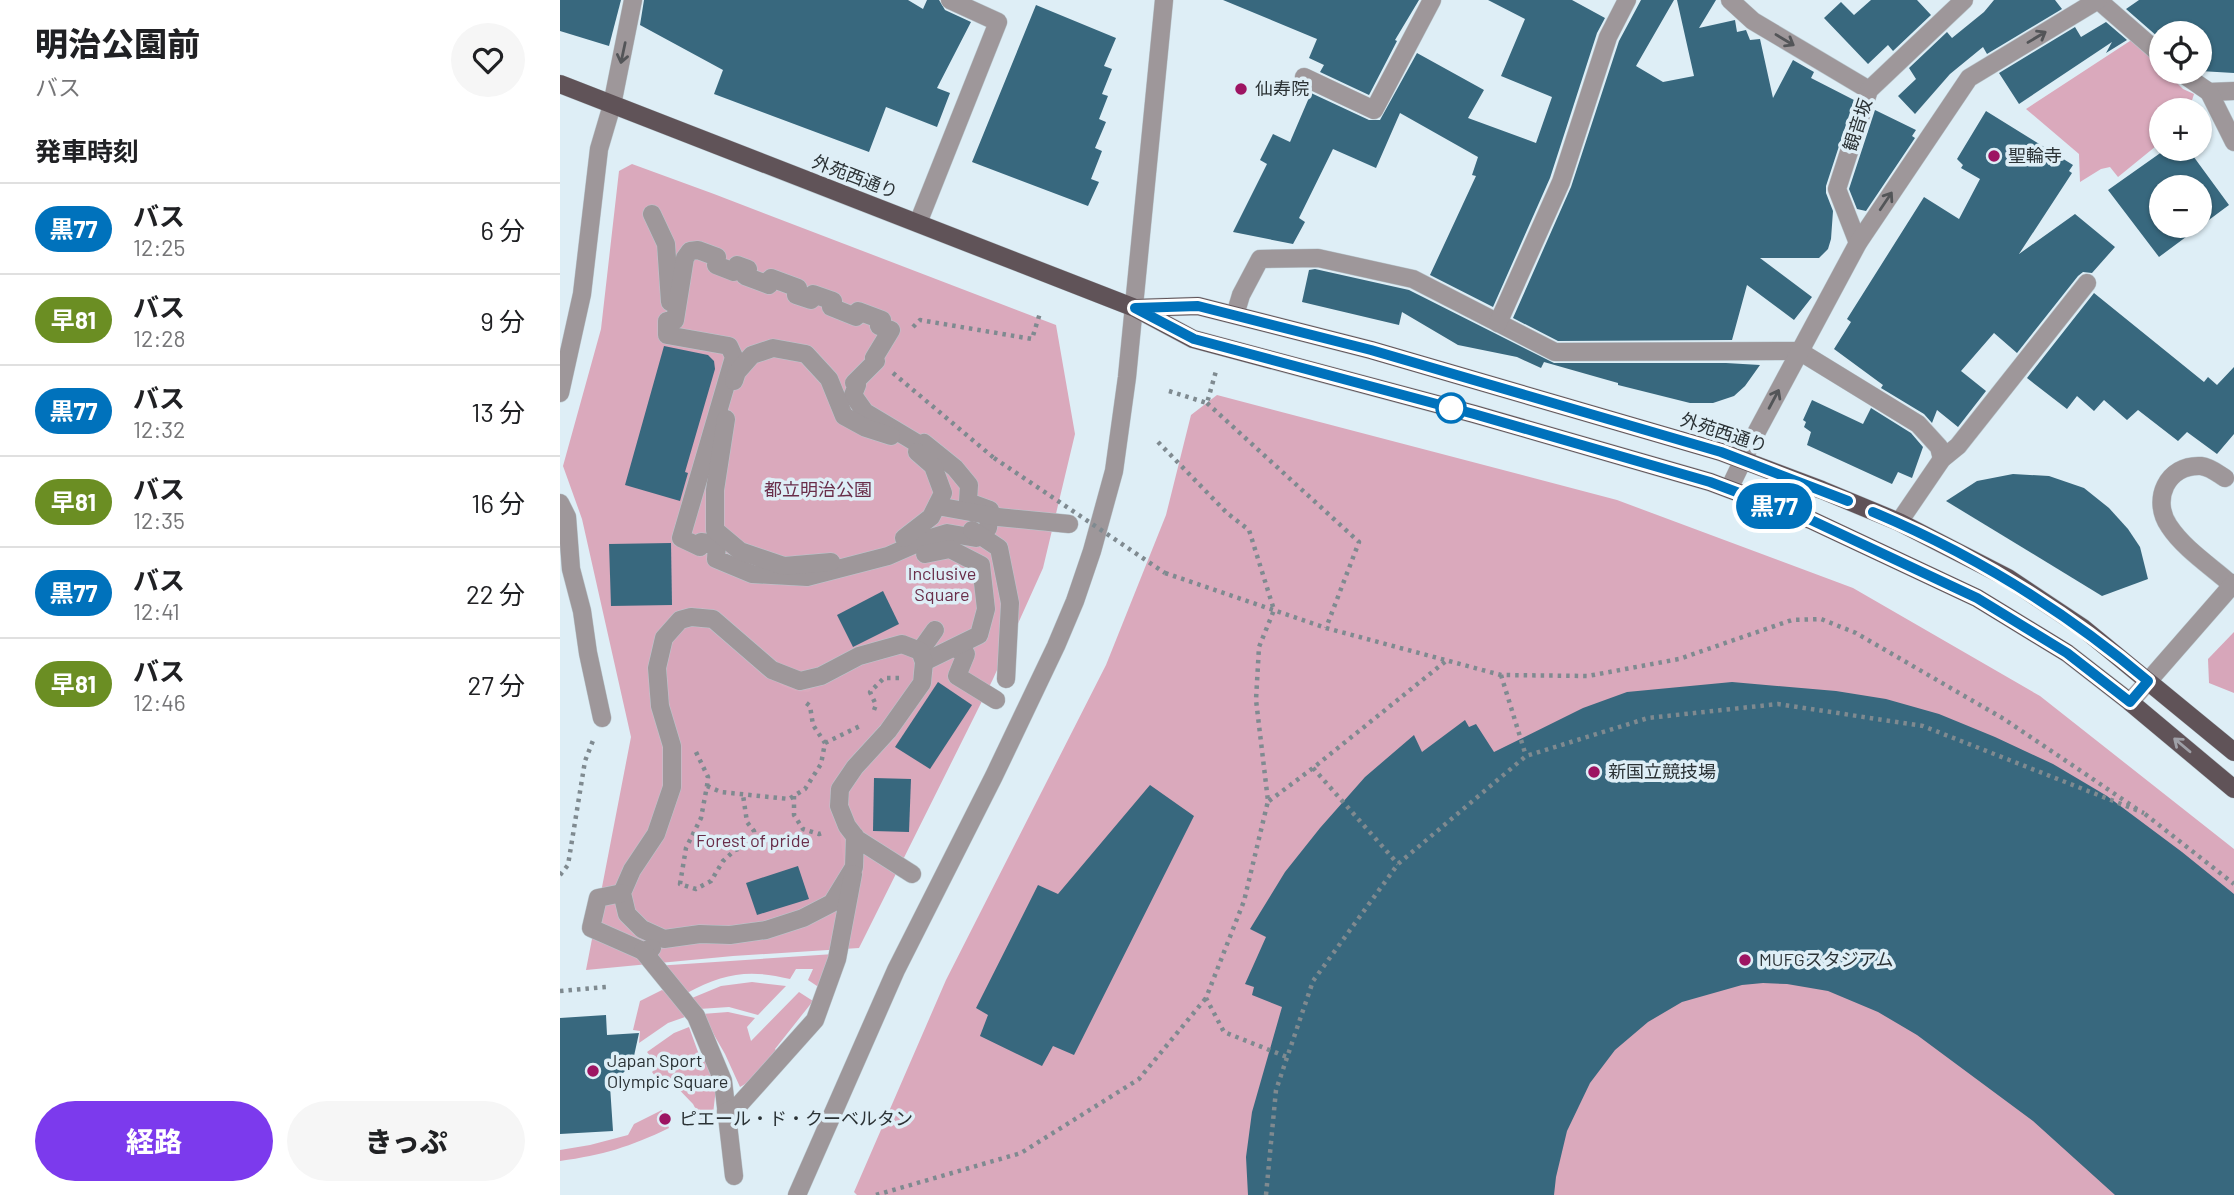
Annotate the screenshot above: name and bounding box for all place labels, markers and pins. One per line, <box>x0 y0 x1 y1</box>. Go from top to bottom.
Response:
place label: 仙寿院 <box>1255 77 1309 99</box>
marker: 仙寿院 <box>1233 81 1249 97</box>
place label: 聖輪寺 <box>2008 144 2062 166</box>
marker: 聖輪寺 <box>1986 148 2002 164</box>
unlabelled marker <box>1436 393 1466 423</box>
place label: 新国立競技場 <box>1608 760 1716 782</box>
marker: 新国立競技場 <box>1586 764 1602 780</box>
place label: MUFGスタジアム <box>1759 948 1893 970</box>
marker: MUFGスタジアム <box>1737 952 1753 968</box>
place label: Japan Sport Olympic Square <box>607 1049 728 1092</box>
marker: Japan Sport Olympic Square <box>585 1063 601 1079</box>
place label: ピエール・ド・クーベルタン <box>679 1107 913 1129</box>
marker: ピエール・ド・クーベルタン <box>657 1111 673 1127</box>

